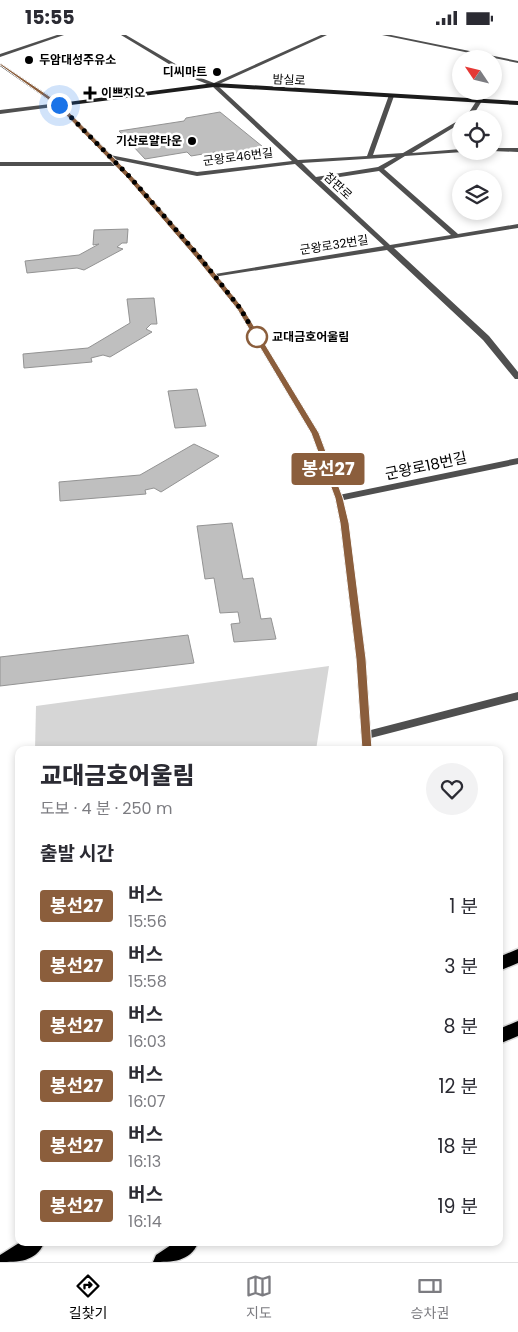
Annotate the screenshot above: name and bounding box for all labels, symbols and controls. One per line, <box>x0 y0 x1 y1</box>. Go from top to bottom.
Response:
text: 15:55 <box>25 4 75 31</box>
north arrow <box>452 50 502 100</box>
map controls <box>452 50 502 220</box>
place label: 두암대성주유소 <box>39 51 116 68</box>
marker: 두암대성주유소 <box>23 54 35 66</box>
place label: 디씨마트 <box>163 63 207 80</box>
marker: 디씨마트 <box>211 66 223 78</box>
street label: 밤실로 <box>272 70 306 89</box>
place label: 이쁘지오 <box>101 84 145 101</box>
marker: 이쁘지오 <box>83 86 97 100</box>
your location <box>47 93 72 118</box>
button: locate <box>452 110 502 160</box>
place label: 기산로얄타운 <box>116 132 182 149</box>
marker: 기산로얄타운 <box>186 135 198 147</box>
street label: 군왕로46번길 <box>202 144 274 169</box>
street label: 참판로 <box>320 168 356 203</box>
button: layers <box>452 170 502 220</box>
street label: 군왕로32번길 <box>298 231 369 258</box>
marker: 교대금호어울림 <box>246 326 268 348</box>
place label: 교대금호어울림 <box>272 328 349 345</box>
street label: 군왕로18번길 <box>383 447 469 484</box>
line badge: 봉선27 <box>293 453 363 485</box>
text: 봉선27 <box>301 456 355 481</box>
text: 교대금호어울림 <box>40 759 195 792</box>
button: heart <box>426 763 478 815</box>
text: 도보 · 4 분 · 250 m <box>40 797 172 820</box>
text: 출발 시간 <box>40 840 114 867</box>
text: 버스 <box>128 881 163 908</box>
text: 봉선27 <box>50 893 103 918</box>
text: 1 분 <box>449 893 478 920</box>
text: 15:56 <box>128 910 167 933</box>
text: 버스 <box>128 941 163 968</box>
text: 봉선27 <box>50 953 103 978</box>
text: 3 분 <box>444 953 478 980</box>
text: 15:58 <box>128 970 167 993</box>
text: 버스 <box>128 1001 163 1028</box>
text: 봉선27 <box>50 1013 103 1038</box>
text: 8 분 <box>443 1013 478 1040</box>
text: 16:03 <box>128 1030 166 1053</box>
text: 버스 <box>128 1061 163 1088</box>
text: 봉선27 <box>50 1073 103 1098</box>
text: 12 분 <box>438 1073 478 1100</box>
text: 16:07 <box>128 1090 166 1113</box>
text: 버스 <box>128 1121 163 1148</box>
text: 봉선27 <box>50 1133 103 1158</box>
text: 18 분 <box>437 1133 478 1160</box>
text: 16:13 <box>128 1150 161 1173</box>
text: 버스 <box>128 1181 163 1208</box>
text: 봉선27 <box>50 1193 103 1218</box>
text: 19 분 <box>437 1193 478 1220</box>
text: 16:14 <box>128 1210 162 1233</box>
tab: 길찾기 <box>69 1272 107 1324</box>
tab: 지도 <box>245 1272 273 1324</box>
tab: 승차권 <box>411 1272 449 1324</box>

